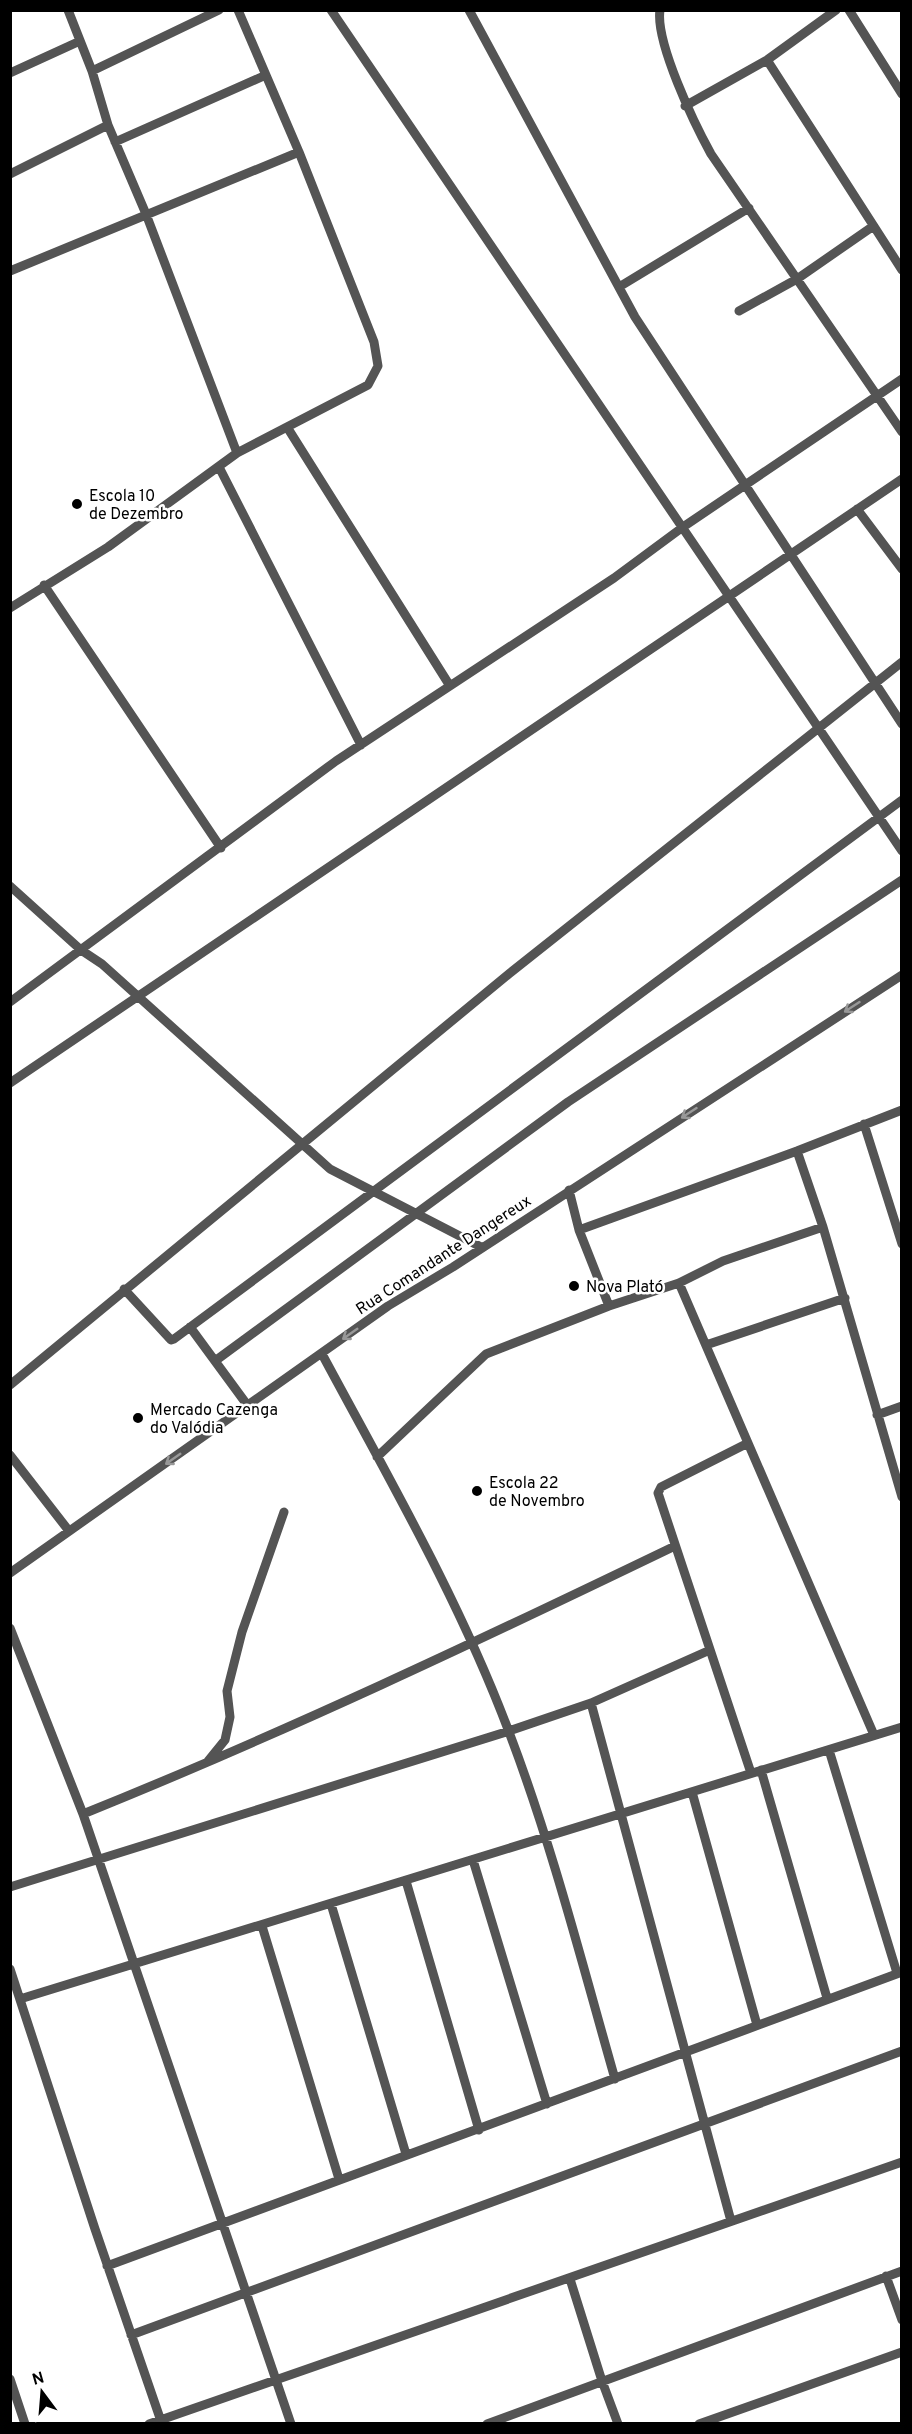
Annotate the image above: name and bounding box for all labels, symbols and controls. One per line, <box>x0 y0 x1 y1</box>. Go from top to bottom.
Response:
place label: Escola 10 de Dezembro <box>89 487 184 525</box>
marker: Escola 10 de Dezembro <box>70 497 84 511</box>
one-way arrow <box>845 1001 861 1013</box>
one-way arrow <box>681 1107 698 1119</box>
street label: Rua Comandante Dangereux <box>353 1191 536 1320</box>
place label: Nova Plató <box>586 1278 664 1298</box>
marker: Nova Plató <box>567 1279 581 1293</box>
one-way arrow <box>342 1328 358 1340</box>
place label: Mercado Cazenga do Valódia <box>150 1401 278 1439</box>
marker: Mercado Cazenga do Valódia <box>131 1411 145 1425</box>
one-way arrow <box>166 1453 182 1465</box>
place label: Escola 22 de Novembro <box>489 1474 585 1512</box>
marker: Escola 22 de Novembro <box>470 1484 484 1498</box>
north arrow <box>12 2362 72 2422</box>
text: N <box>30 2368 47 2391</box>

